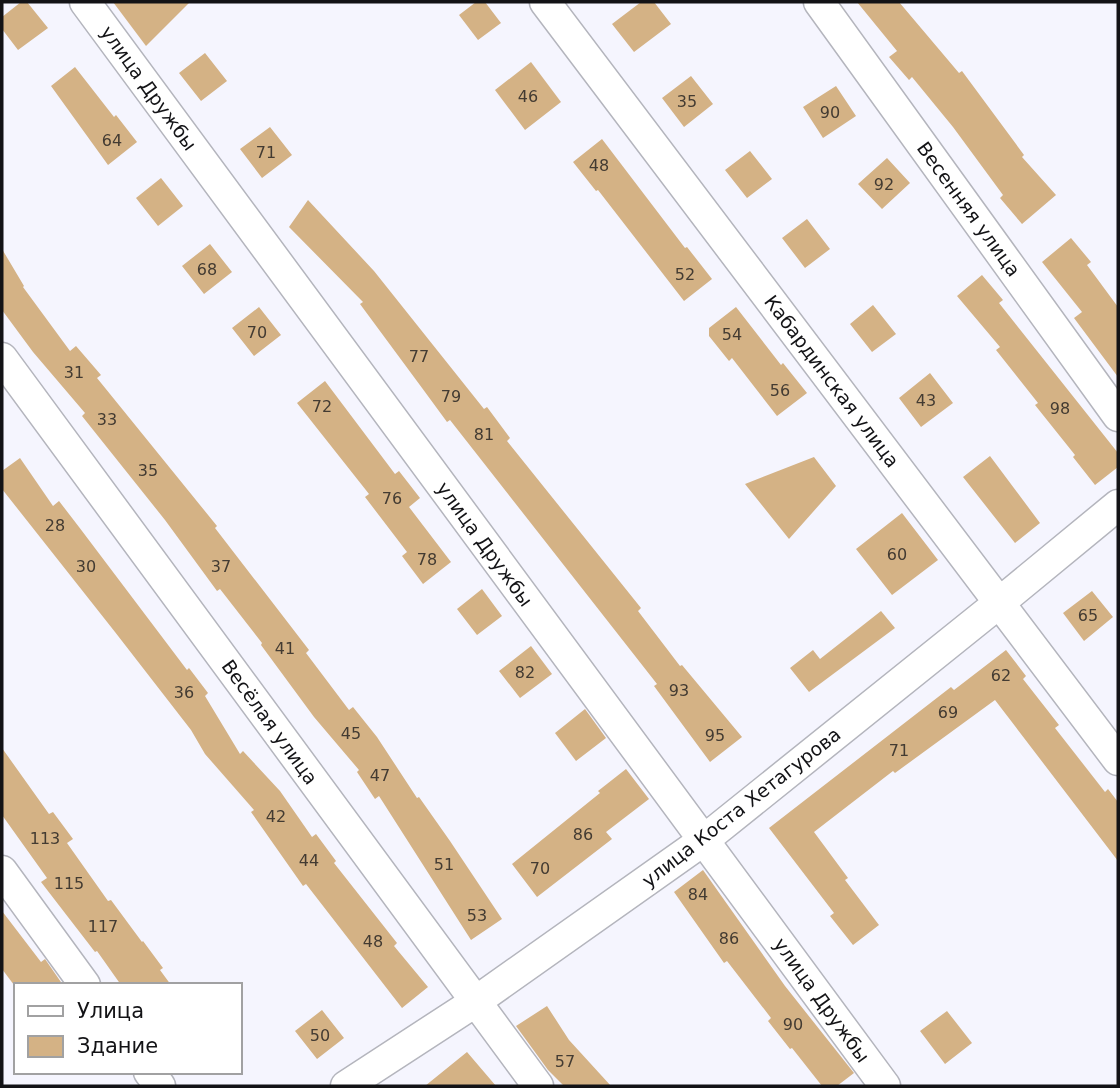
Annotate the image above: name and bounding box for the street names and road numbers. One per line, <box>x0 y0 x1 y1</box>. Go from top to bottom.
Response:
street label: улица Дружбы <box>97 22 201 154</box>
street label: Весенняя улица <box>913 137 1025 281</box>
street label: Кабардинская улица <box>760 291 904 471</box>
street label: улица Дружбы <box>433 478 537 610</box>
street label: Весёлая улица <box>217 655 323 789</box>
street label: улица Коста Хетагурова <box>637 723 845 891</box>
street label: улица Дружбы <box>770 934 874 1066</box>

